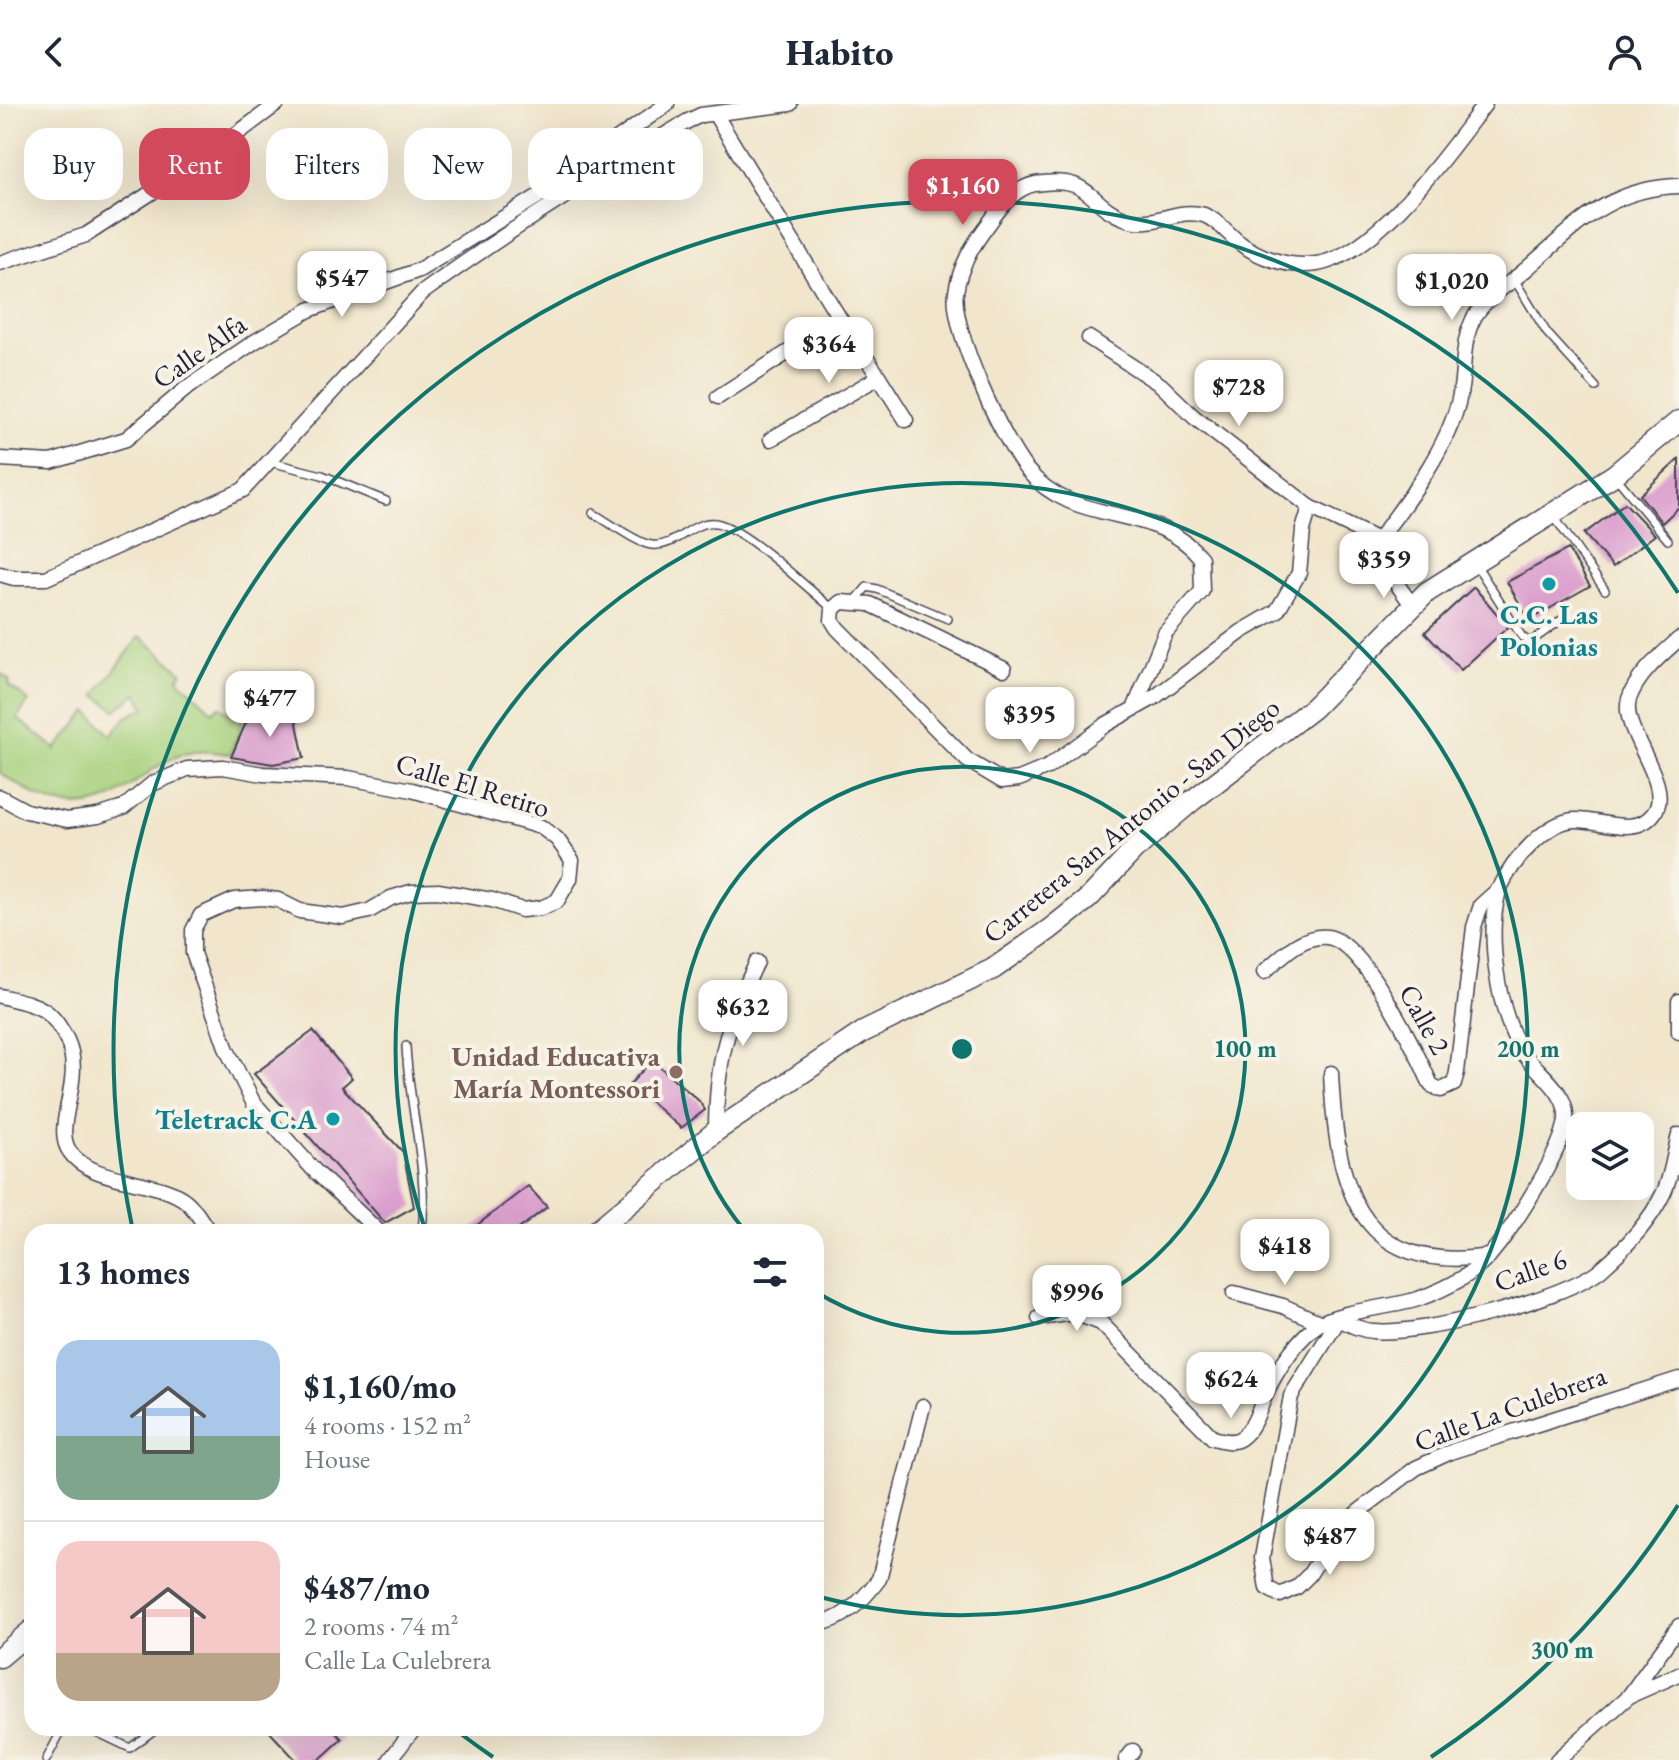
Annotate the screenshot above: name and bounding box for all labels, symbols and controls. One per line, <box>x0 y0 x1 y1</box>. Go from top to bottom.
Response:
text: Habito <box>786 29 893 76</box>
icon: back <box>32 30 76 74</box>
icon: person <box>1603 30 1647 74</box>
chip: Buy <box>24 128 123 200</box>
chip: Rent <box>139 128 250 200</box>
chip: Filters <box>266 128 388 200</box>
chip: New <box>404 128 512 200</box>
chip: Apartment <box>528 128 703 200</box>
pin: $1,160 <box>898 159 1028 227</box>
text: $1,160 <box>926 168 1000 202</box>
pin: $547 <box>295 251 389 319</box>
pin: $1,020 <box>1387 254 1517 322</box>
text: $547 <box>315 260 369 294</box>
text: $1,020 <box>1415 263 1489 297</box>
street label: Calle Alfa <box>145 305 254 396</box>
pin: $364 <box>782 317 876 385</box>
text: $364 <box>802 326 856 360</box>
pin: $728 <box>1192 360 1286 428</box>
text: $728 <box>1212 369 1266 403</box>
pin: $359 <box>1337 532 1431 600</box>
text: $359 <box>1357 541 1411 575</box>
marker: C.C. Las Polonias <box>1540 575 1558 593</box>
place label: C.C. Las Polonias <box>1500 596 1598 664</box>
pin: $477 <box>223 671 317 739</box>
text: $477 <box>243 680 297 714</box>
pin: $395 <box>983 687 1077 755</box>
street label: Carretera San Antonio - San Diego <box>975 689 1287 951</box>
text: $395 <box>1003 696 1057 730</box>
street label: Calle El Retiro <box>392 745 554 825</box>
street label: Calle 2 <box>1391 978 1459 1061</box>
pin: $632 <box>696 980 790 1048</box>
text: $632 <box>716 989 770 1023</box>
text: 100 m <box>1213 1033 1277 1064</box>
text: 200 m <box>1496 1033 1560 1064</box>
centre of rings <box>948 1035 976 1063</box>
place label: Unidad Educativa María Montessori <box>452 1038 661 1106</box>
marker: Unidad Educativa María Montessori <box>667 1063 685 1081</box>
place label: Teletrack C.A <box>155 1101 318 1137</box>
marker: Teletrack C.A <box>324 1110 342 1128</box>
map controls <box>1566 1112 1654 1200</box>
button: layers <box>1566 1112 1654 1200</box>
pin: $418 <box>1238 1219 1332 1287</box>
text: $418 <box>1258 1228 1312 1262</box>
street label: Calle 6 <box>1489 1240 1571 1300</box>
text: 13 homes <box>56 1250 190 1294</box>
icon: filters <box>748 1250 792 1294</box>
pin: $996 <box>1030 1265 1124 1333</box>
text: $996 <box>1050 1274 1104 1308</box>
pin: $624 <box>1184 1352 1278 1420</box>
street label: Calle La Culebrera <box>1409 1356 1612 1459</box>
text: $624 <box>1204 1361 1258 1395</box>
text: $1,160/mo <box>304 1364 456 1408</box>
icon: home <box>120 1372 216 1468</box>
text: 4 rooms · 152 m² <box>304 1408 471 1442</box>
text: House <box>304 1442 370 1476</box>
pin: $487 <box>1283 1509 1377 1577</box>
text: $487 <box>1303 1518 1357 1552</box>
text: $487/mo <box>304 1565 430 1609</box>
icon: home <box>120 1573 216 1669</box>
text: 2 rooms · 74 m² <box>304 1609 459 1643</box>
text: 300 m <box>1530 1634 1594 1665</box>
text: Calle La Culebrera <box>304 1643 491 1677</box>

